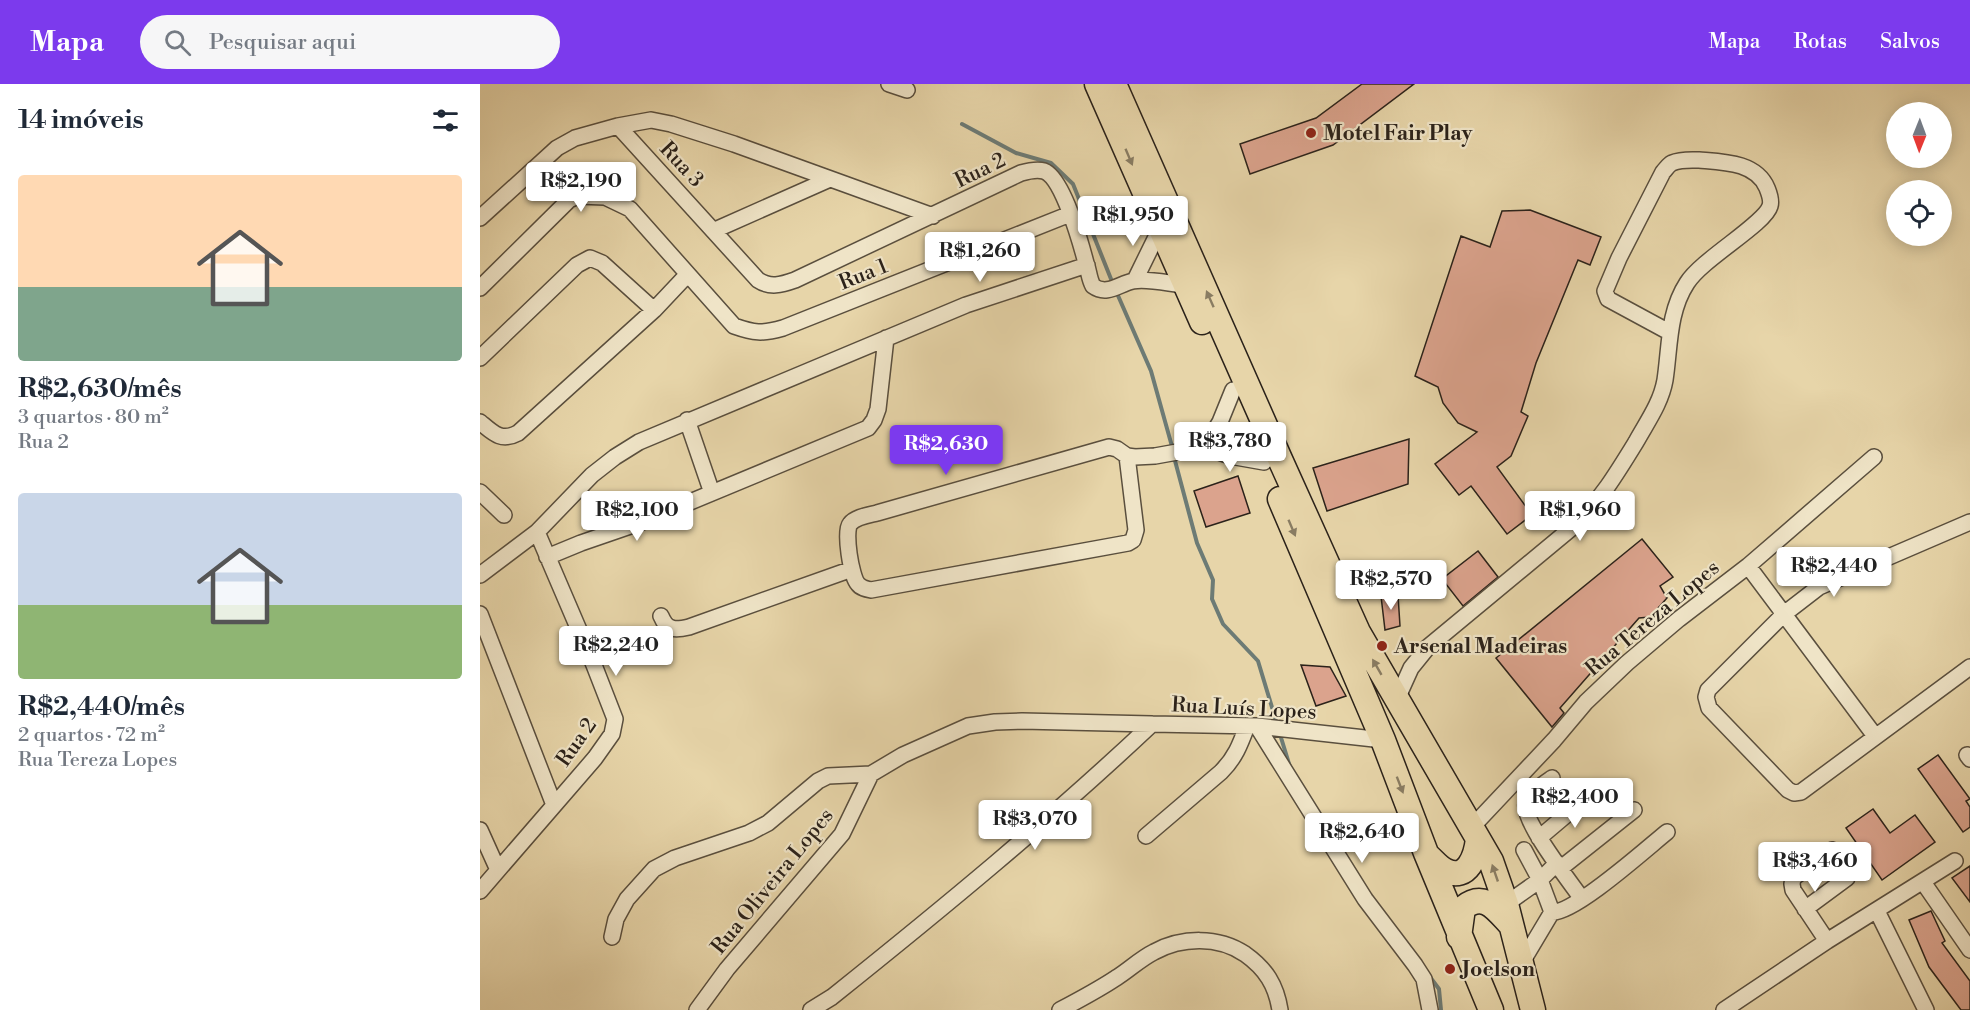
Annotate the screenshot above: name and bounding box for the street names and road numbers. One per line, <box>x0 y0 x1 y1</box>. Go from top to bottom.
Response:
street label: Rua 3 <box>654 136 709 193</box>
street label: Rua 2 <box>951 148 1010 194</box>
street label: Rua 1 <box>835 253 892 296</box>
street label: Rua Tereza Lopes <box>1580 555 1725 682</box>
street label: Rua Luís Lopes <box>1171 692 1317 726</box>
street label: Rua 2 <box>551 713 603 772</box>
street label: Rua Oliveira Lopes <box>706 803 840 960</box>

